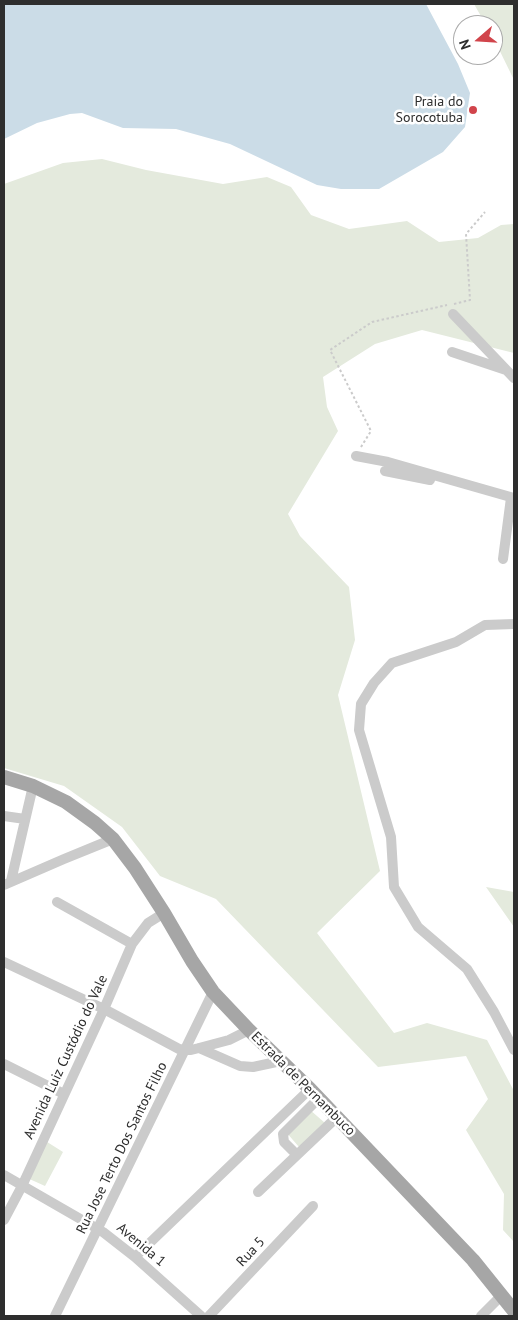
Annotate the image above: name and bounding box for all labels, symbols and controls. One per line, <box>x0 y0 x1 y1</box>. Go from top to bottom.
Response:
north arrow <box>453 15 503 65</box>
text: N <box>455 37 475 52</box>
place label: Praia do Sorocotuba <box>396 94 463 126</box>
marker: Praia do Sorocotuba <box>467 104 479 116</box>
street label: Avenida Luiz Custódio do Vale <box>21 972 111 1142</box>
street label: Estrada de Pernambuco <box>247 1028 359 1140</box>
street label: Rua Jose Terto Dos Santos Filho <box>73 1059 171 1237</box>
street label: Avenida 1 <box>113 1220 169 1270</box>
street label: Rua 5 <box>233 1234 269 1270</box>

